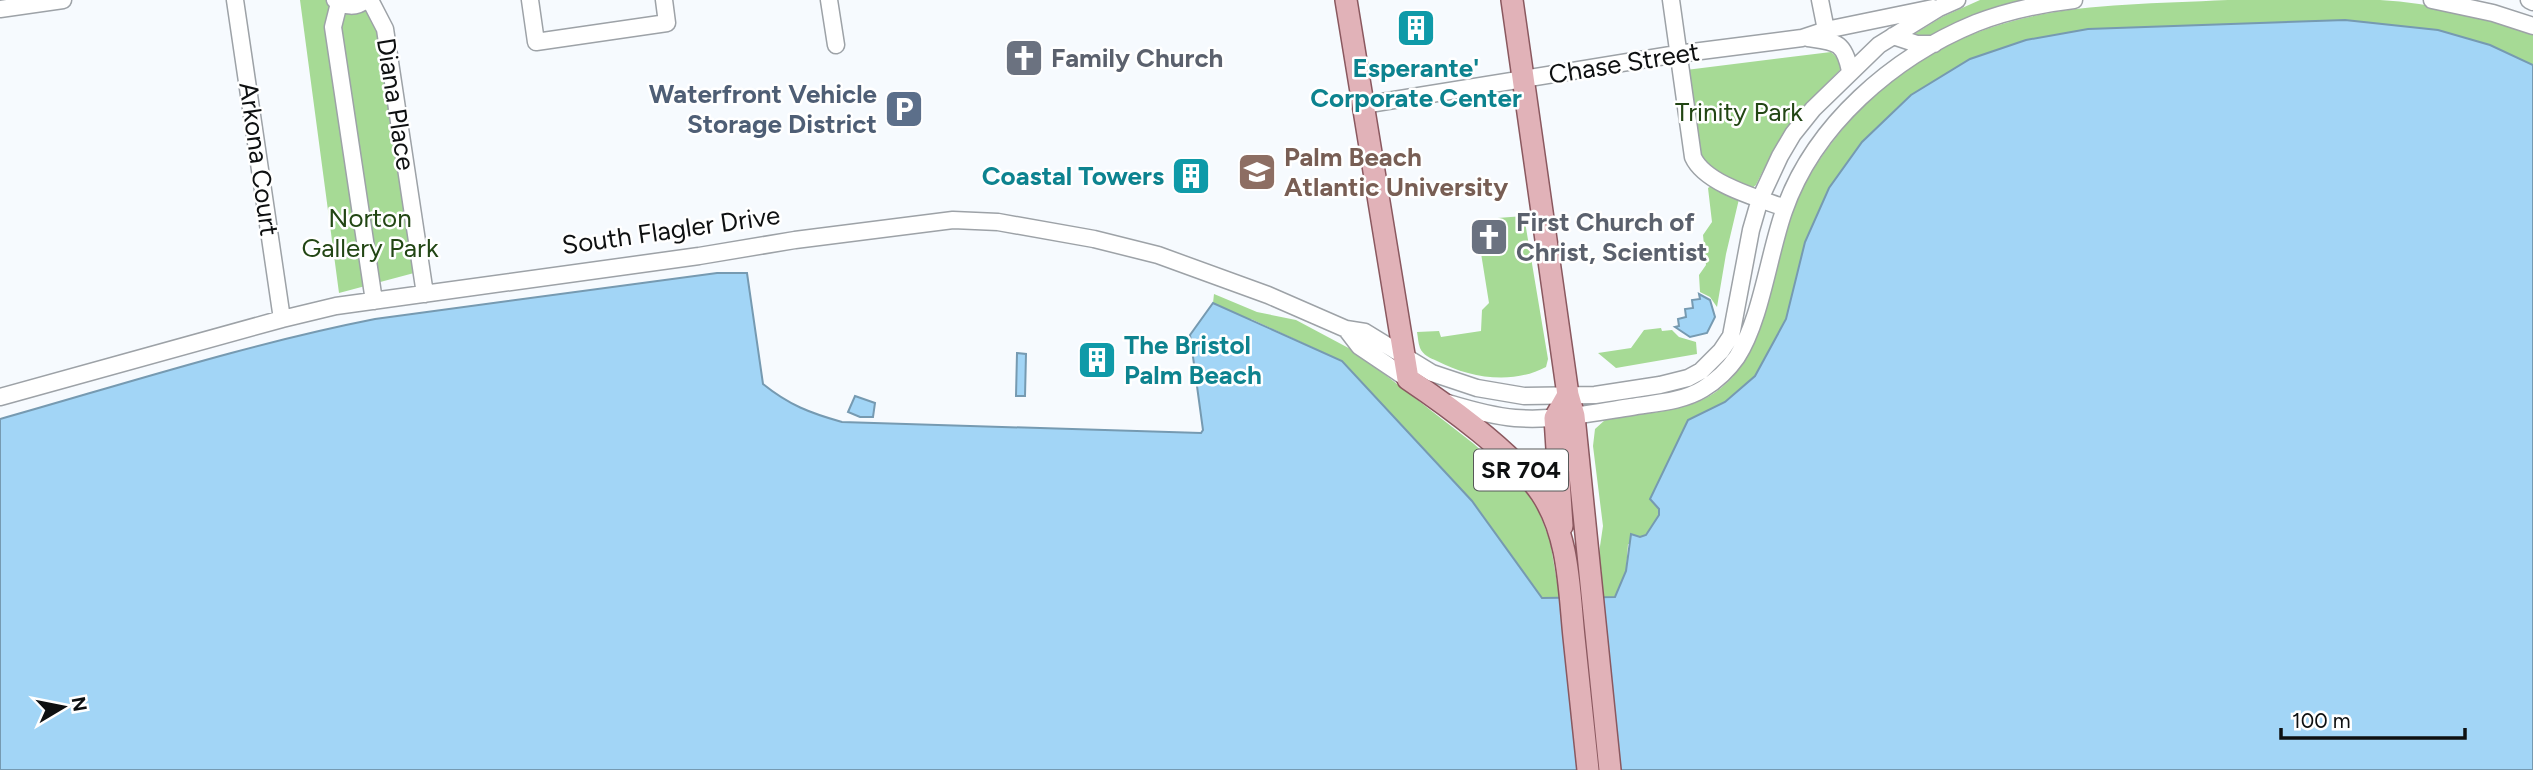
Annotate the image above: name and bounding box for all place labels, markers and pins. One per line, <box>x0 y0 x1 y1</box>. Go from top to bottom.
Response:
building icon: Esperante' Corporate Center <box>1395 7 1437 49</box>
church icon: Family Church <box>1003 37 1045 79</box>
place label: Family Church <box>1051 42 1223 74</box>
place label: Esperante' Corporate Center <box>1310 52 1522 114</box>
place label: Waterfront Vehicle Storage District <box>649 78 877 140</box>
parking icon: Waterfront Vehicle Storage District <box>883 88 925 130</box>
place label: Palm Beach Atlantic University <box>1284 141 1508 203</box>
school or university icon: Palm Beach Atlantic University <box>1236 151 1278 193</box>
building icon: Coastal Towers <box>1170 155 1212 197</box>
place label: Coastal Towers <box>982 160 1164 192</box>
place label: First Church of Christ, Scientist <box>1516 206 1708 268</box>
church icon: First Church of Christ, Scientist <box>1468 216 1510 258</box>
place label: The Bristol Palm Beach <box>1124 329 1262 391</box>
building icon: The Bristol Palm Beach <box>1076 339 1118 381</box>

